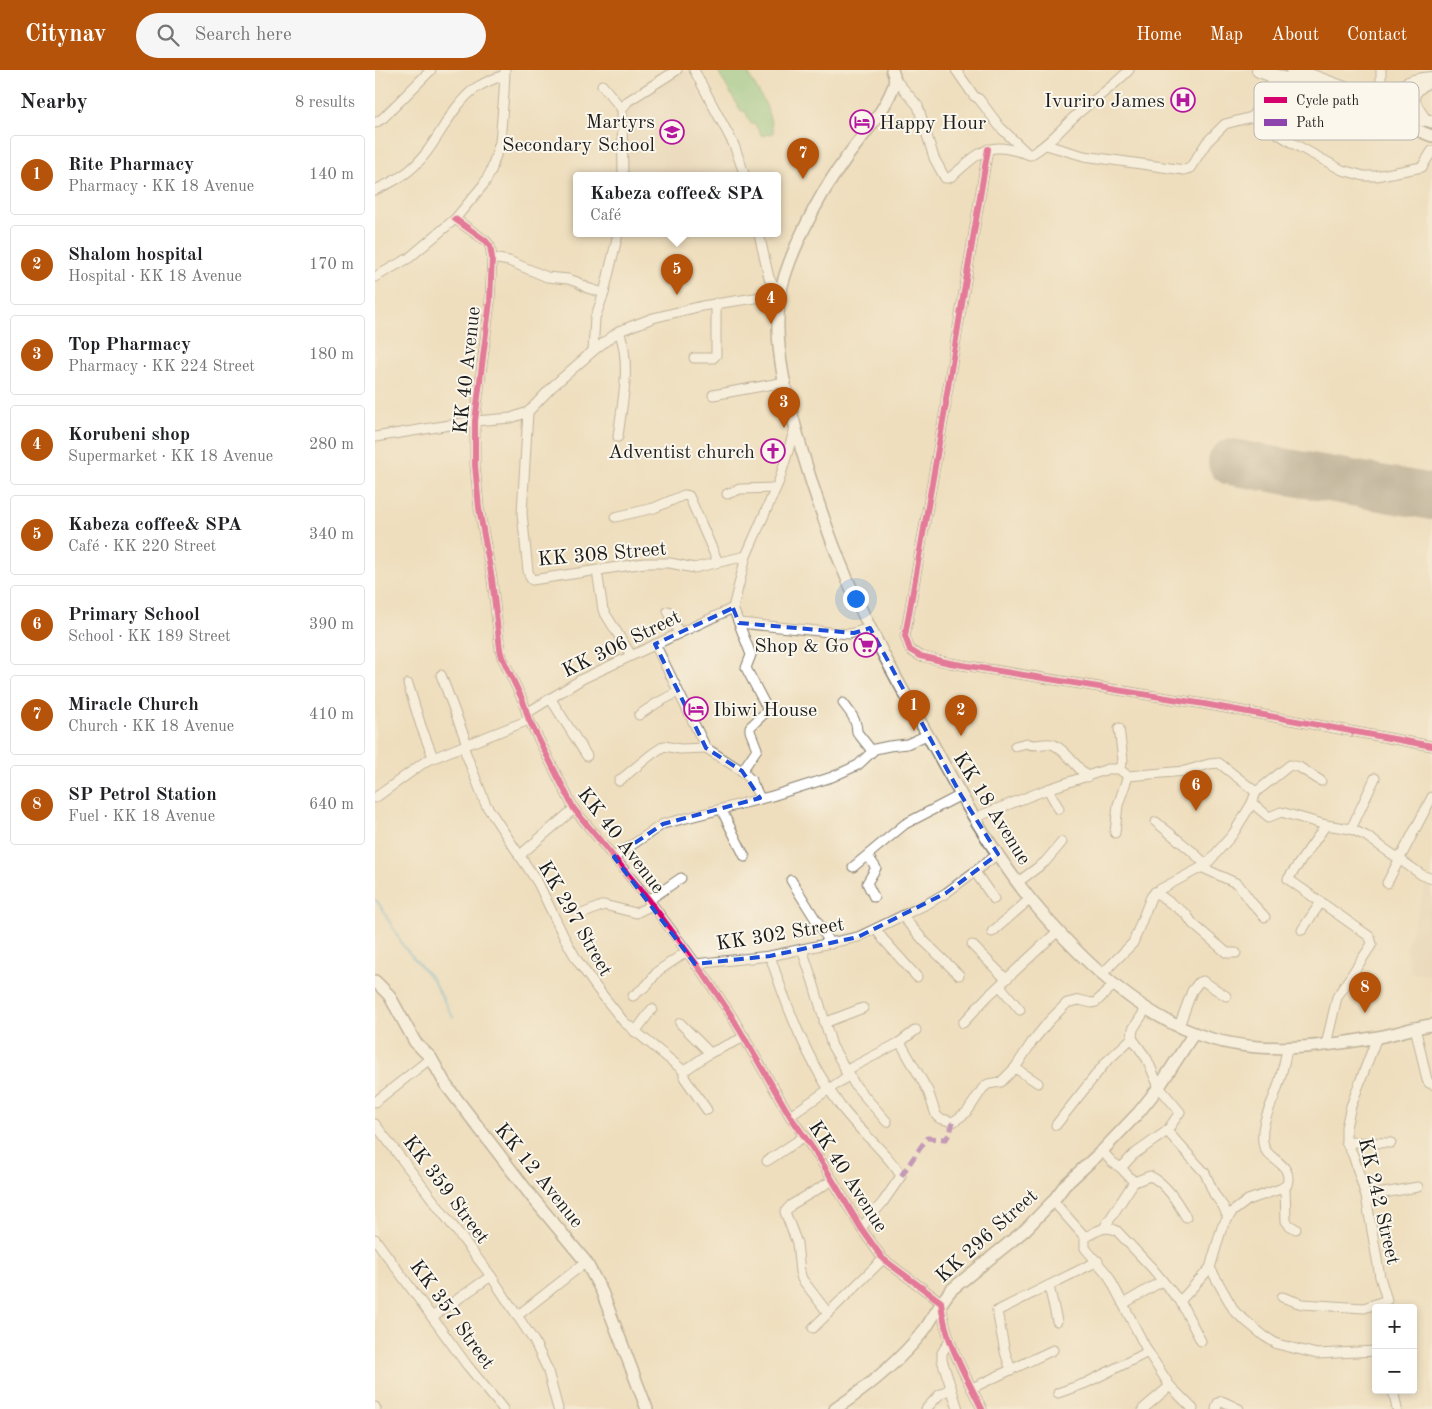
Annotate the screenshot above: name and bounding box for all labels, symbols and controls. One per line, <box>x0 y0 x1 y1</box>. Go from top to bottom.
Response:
search box <box>136 13 486 58</box>
icon: search <box>154 21 182 49</box>
text: Citynav <box>25 23 106 47</box>
text: Search here <box>194 26 292 45</box>
text: Home <box>1136 26 1182 44</box>
text: Map <box>1210 26 1243 44</box>
text: About <box>1271 26 1319 44</box>
text: Contact <box>1347 26 1407 44</box>
legend <box>1254 82 1419 140</box>
hospital icon: Ivuriro James <box>1170 87 1196 113</box>
text: Nearby <box>20 92 88 113</box>
place label: Ivuriro James <box>1044 92 1165 112</box>
text: Cycle path <box>1296 94 1359 108</box>
text: 8 results <box>295 95 355 111</box>
hotel icon: Happy Hour <box>849 109 875 135</box>
place label: Martyrs Secondary School <box>502 113 655 156</box>
place label: Happy Hour <box>879 114 986 134</box>
text: Path <box>1296 116 1325 130</box>
school or university icon: Martyrs Secondary School <box>659 119 685 145</box>
pin: 7 <box>787 138 819 179</box>
text: Rite Pharmacy <box>68 156 194 175</box>
text: 1 <box>32 167 42 183</box>
text: 140 m <box>309 167 354 183</box>
popup <box>573 172 781 237</box>
text: Pharmacy · KK 18 Avenue <box>68 179 254 195</box>
text: Kabeza coffee& SPA <box>590 185 764 204</box>
text: Café <box>590 208 621 224</box>
text: Shalom hospital <box>68 246 203 265</box>
pin: 5 <box>661 254 693 295</box>
text: 2 <box>32 257 42 273</box>
text: 170 m <box>309 257 354 273</box>
text: Hospital · KK 18 Avenue <box>68 269 242 285</box>
pin: 4 <box>755 283 787 324</box>
street label: KK 40 Avenue <box>451 305 485 435</box>
text: Top Pharmacy <box>68 336 191 355</box>
text: 3 <box>32 347 42 363</box>
text: 180 m <box>309 347 354 363</box>
text: Pharmacy · KK 224 Street <box>68 359 255 375</box>
pin: 3 <box>768 387 800 428</box>
text: Korubeni shop <box>68 426 190 445</box>
text: 4 <box>32 437 42 453</box>
text: 280 m <box>309 437 354 453</box>
church icon: Adventist church <box>760 438 786 464</box>
place label: Adventist church <box>608 443 755 463</box>
text: Supermarket · KK 18 Avenue <box>68 449 273 465</box>
text: Kabeza coffee& SPA <box>68 516 242 535</box>
text: 5 <box>32 527 42 543</box>
text: 340 m <box>309 527 354 543</box>
text: Café · KK 220 Street <box>68 539 216 555</box>
street label: KK 308 Street <box>537 539 667 571</box>
your location <box>843 586 869 612</box>
text: Primary School <box>68 606 200 625</box>
street label: KK 306 Street <box>559 607 684 682</box>
text: 6 <box>32 617 42 633</box>
text: 390 m <box>309 617 354 633</box>
text: School · KK 189 Street <box>68 629 231 645</box>
supermarket icon: Shop & Go <box>853 632 879 658</box>
place label: Shop & Go <box>754 637 849 657</box>
pin: 1 <box>898 690 930 731</box>
pin: 2 <box>945 695 977 736</box>
text: Miracle Church <box>68 696 199 715</box>
hotel icon: Ibiwi House <box>683 696 709 722</box>
place label: Ibiwi House <box>713 701 817 721</box>
text: 7 <box>32 707 42 723</box>
text: 410 m <box>309 707 354 723</box>
text: Church · KK 18 Avenue <box>68 719 234 735</box>
street label: KK 18 Avenue <box>949 749 1034 869</box>
pin: 6 <box>1180 770 1212 811</box>
street label: KK 40 Avenue <box>573 785 668 898</box>
text: SP Petrol Station <box>68 786 217 805</box>
text: 8 <box>32 797 42 813</box>
text: 640 m <box>309 797 354 813</box>
text: Fuel · KK 18 Avenue <box>68 809 215 825</box>
street label: KK 297 Street <box>533 858 615 980</box>
street label: KK 302 Street <box>715 915 846 955</box>
pin: 8 <box>1349 972 1381 1013</box>
street label: KK 40 Avenue <box>804 1118 891 1236</box>
street label: KK 12 Avenue <box>490 1120 587 1232</box>
street label: KK 359 Street <box>399 1133 492 1248</box>
street label: KK 242 Street <box>1354 1136 1402 1267</box>
street label: KK 296 Street <box>933 1186 1042 1287</box>
street label: KK 357 Street <box>405 1257 497 1373</box>
map controls <box>1372 1304 1417 1394</box>
button: + <box>1372 1304 1417 1349</box>
button: − <box>1372 1349 1417 1394</box>

